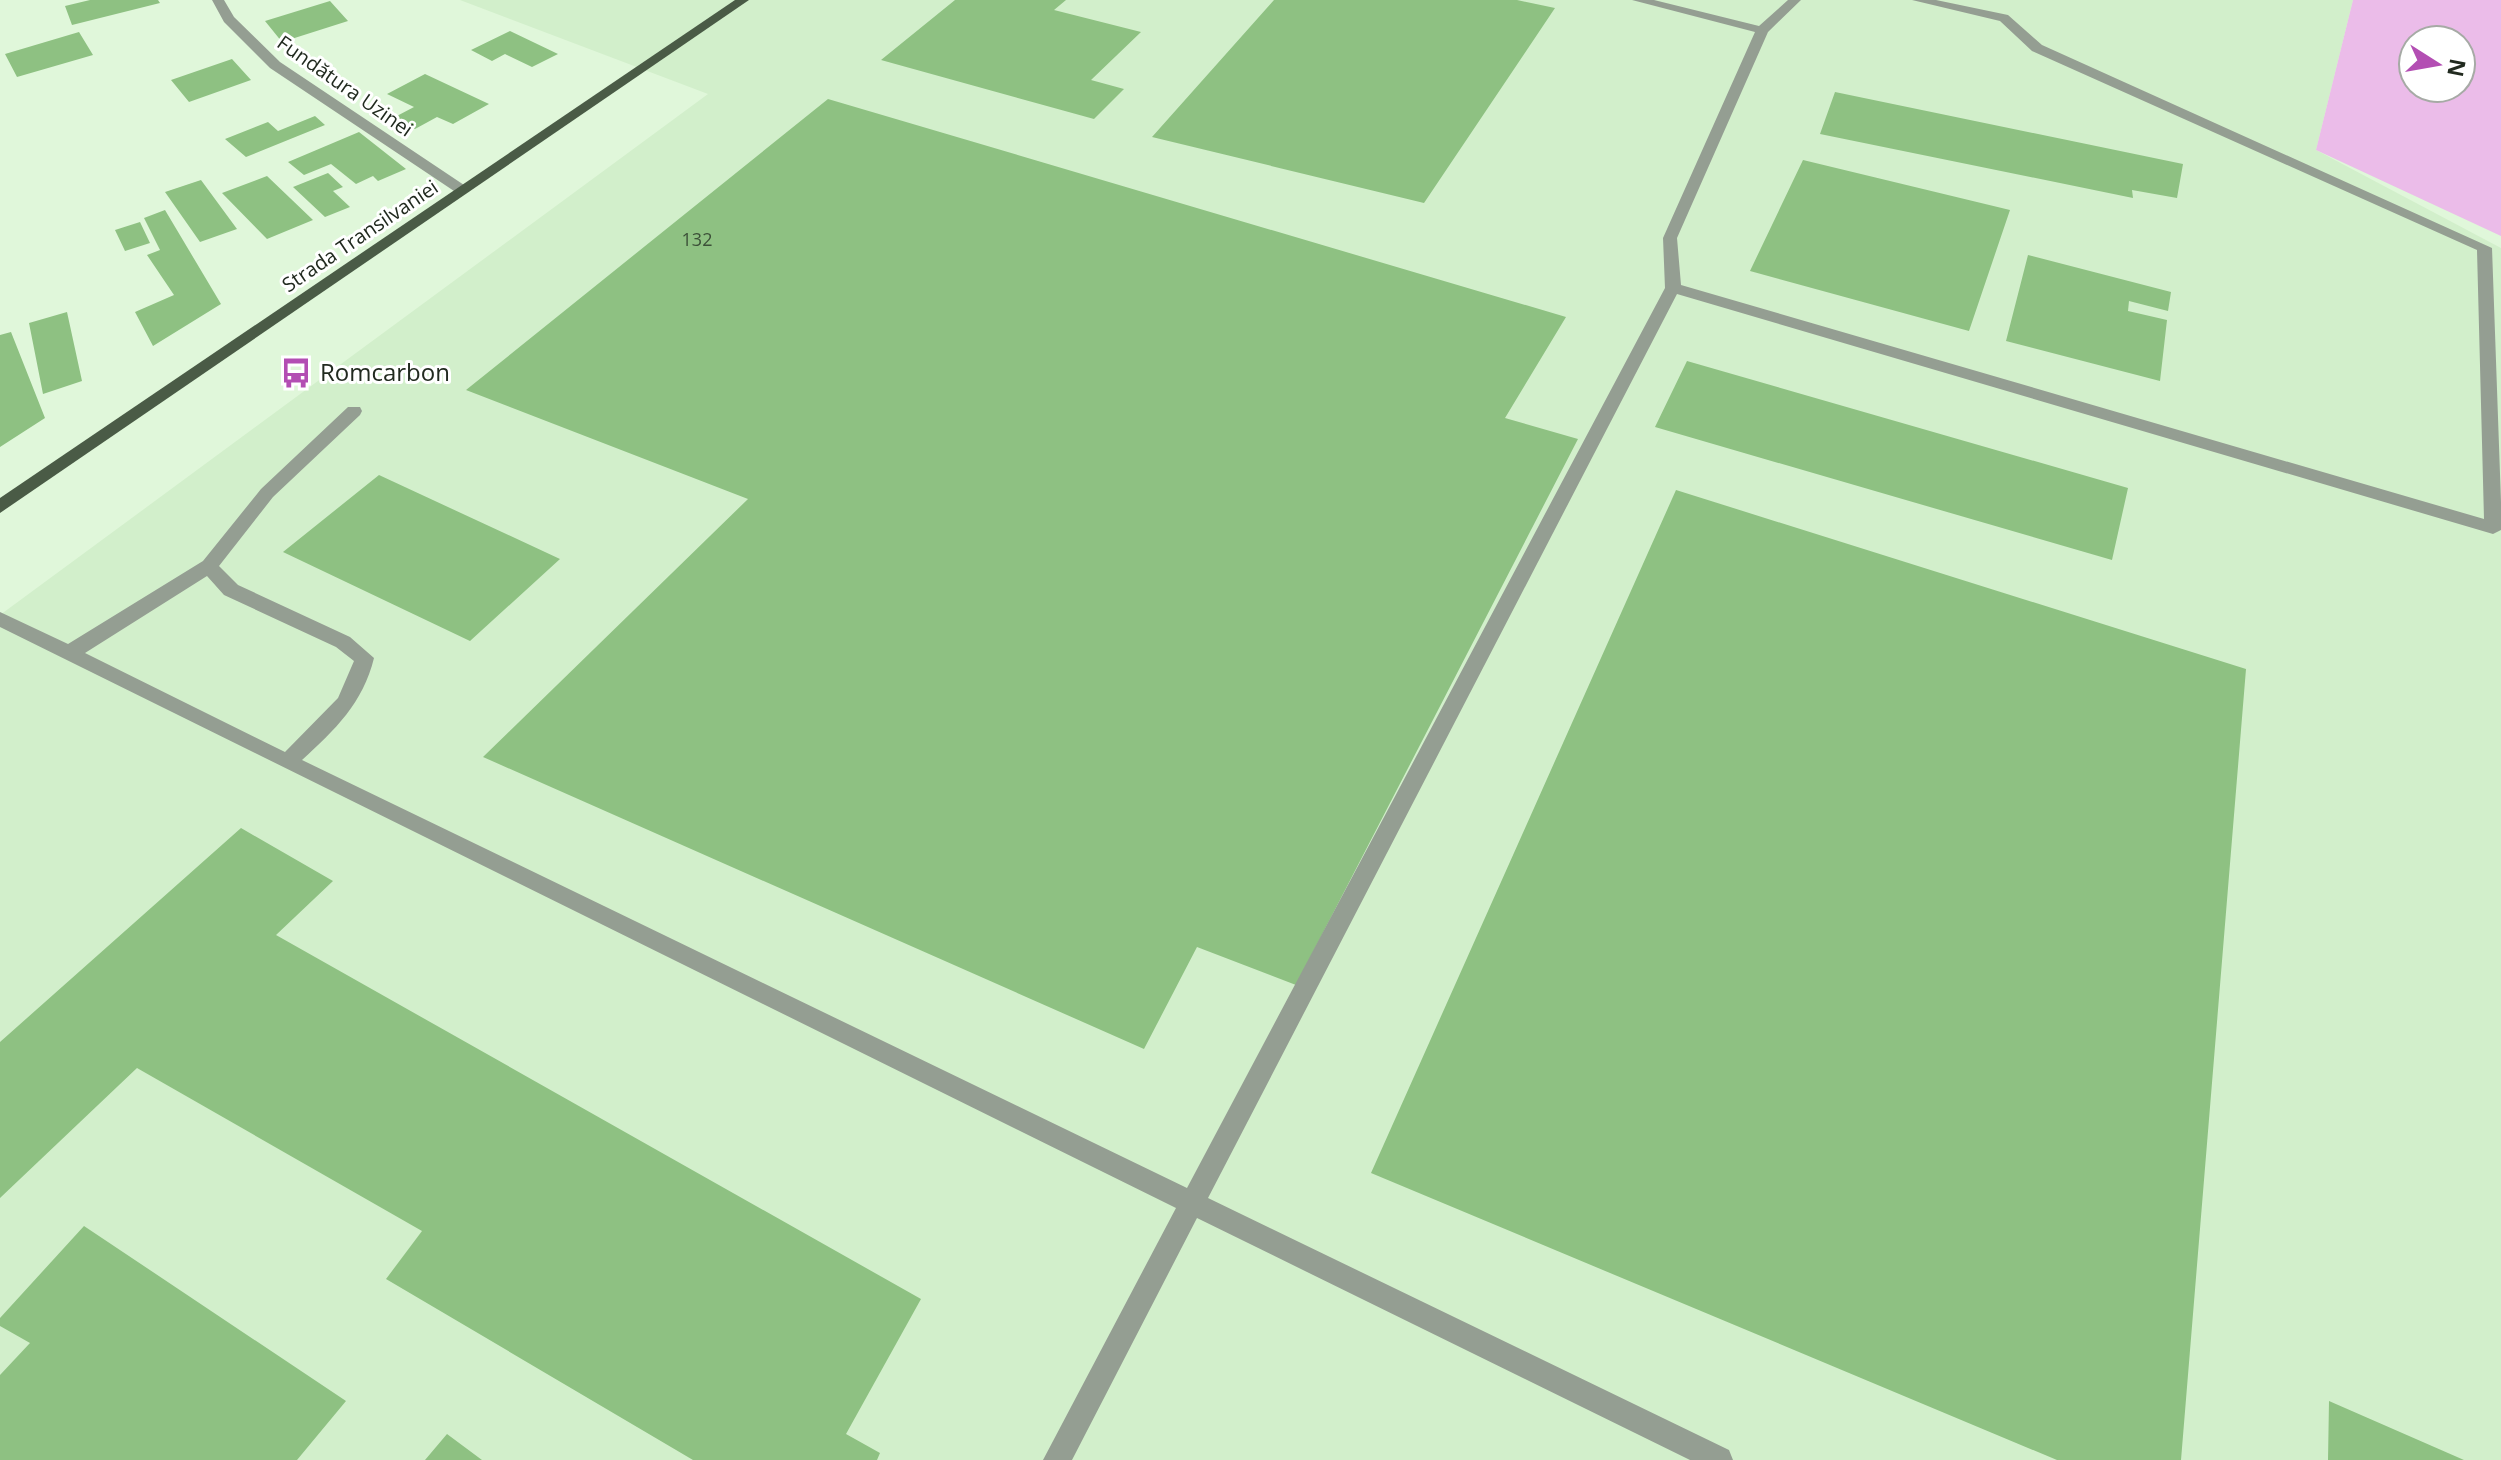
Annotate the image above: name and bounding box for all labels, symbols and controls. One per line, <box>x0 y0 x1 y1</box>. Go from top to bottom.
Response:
north arrow <box>2397 24 2477 104</box>
street label: Fundătura Uzinei <box>272 29 418 142</box>
text: N <box>2441 56 2474 80</box>
street label: Strada Transilvaniei <box>276 173 443 298</box>
house number: 132 <box>682 227 712 251</box>
place label: Romcarbon <box>320 355 450 388</box>
bus stop icon: Romcarbon <box>279 356 313 390</box>

